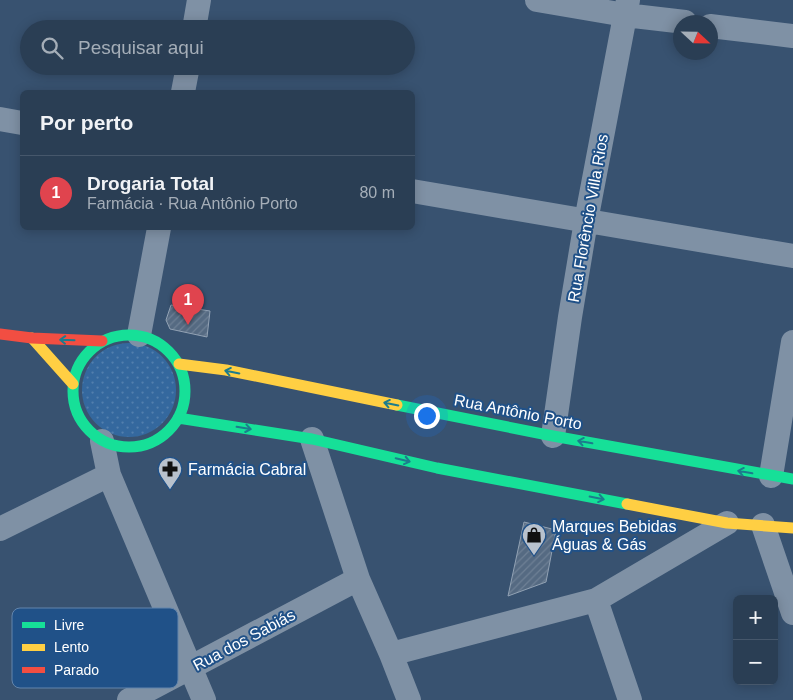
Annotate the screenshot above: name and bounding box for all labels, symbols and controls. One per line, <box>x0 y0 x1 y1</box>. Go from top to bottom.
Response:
north arrow <box>673 15 718 60</box>
search box <box>20 20 415 75</box>
icon: search <box>38 34 66 62</box>
text: Pesquisar aqui <box>78 37 204 58</box>
text: Por perto <box>40 111 133 134</box>
street label: Rua Florêncio Villa Rios <box>565 133 611 303</box>
text: Drogaria Total <box>87 173 214 194</box>
text: 1 <box>52 184 60 201</box>
text: 80 m <box>359 184 395 201</box>
text: Farmácia · Rua Antônio Porto <box>87 195 298 212</box>
pin: 1 <box>172 284 204 325</box>
one-way arrow <box>59 335 75 344</box>
one-way arrow <box>224 366 240 376</box>
street label: Rua Antônio Porto <box>453 391 583 433</box>
one-way arrow <box>384 399 400 408</box>
your location <box>414 403 440 429</box>
one-way arrow <box>235 424 251 434</box>
one-way arrow <box>577 437 593 447</box>
pharmacy icon: Farmácia Cabral <box>157 456 183 490</box>
one-way arrow <box>394 456 410 465</box>
place label: Farmácia Cabral <box>188 461 306 478</box>
one-way arrow <box>737 466 753 476</box>
one-way arrow <box>588 494 604 503</box>
place label: Marques Bebidas Águas & Gás <box>552 518 677 553</box>
shop icon: Marques Bebidas Águas & Gás <box>521 522 547 556</box>
map controls <box>733 595 778 685</box>
button: + <box>733 595 778 640</box>
street label: Rua dos Sabiás <box>190 606 298 674</box>
legend <box>12 608 178 688</box>
text: Livre <box>54 617 85 633</box>
text: Lento <box>54 639 89 655</box>
button: − <box>733 640 778 685</box>
text: Parado <box>54 662 99 678</box>

